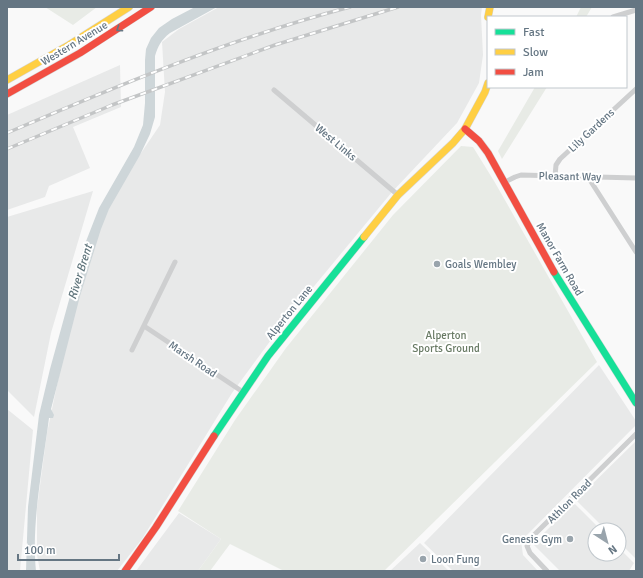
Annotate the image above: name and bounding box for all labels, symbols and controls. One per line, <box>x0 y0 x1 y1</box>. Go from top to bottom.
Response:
legend <box>487 16 627 88</box>
street label: Western Avenue <box>39 18 110 68</box>
one-way arrow <box>116 24 123 31</box>
text: Fast <box>523 25 544 40</box>
text: Slow <box>523 45 548 60</box>
text: Jam <box>523 65 544 80</box>
street label: Lily Gardens <box>566 106 617 155</box>
street label: West Links <box>312 121 359 164</box>
street label: Pleasant Way <box>539 169 602 184</box>
street label: Manor Farm Road <box>533 220 586 298</box>
water label: River Brent <box>65 241 96 301</box>
place label: Goals Wembley <box>445 258 517 271</box>
marker: Goals Wembley <box>432 259 442 269</box>
street label: Alperton Lane <box>264 283 315 342</box>
park label: Alperton Sports Ground <box>412 329 480 355</box>
street label: Marsh Road <box>166 339 219 380</box>
street label: Athlon Road <box>545 476 594 526</box>
north arrow <box>587 522 627 562</box>
place label: Genesis Gym <box>502 533 562 546</box>
marker: Genesis Gym <box>565 534 575 544</box>
scale bar <box>18 536 119 562</box>
text: N <box>606 542 620 557</box>
text: 100 m <box>24 543 56 558</box>
place label: Loon Fung <box>431 553 480 566</box>
marker: Loon Fung <box>418 554 428 564</box>

